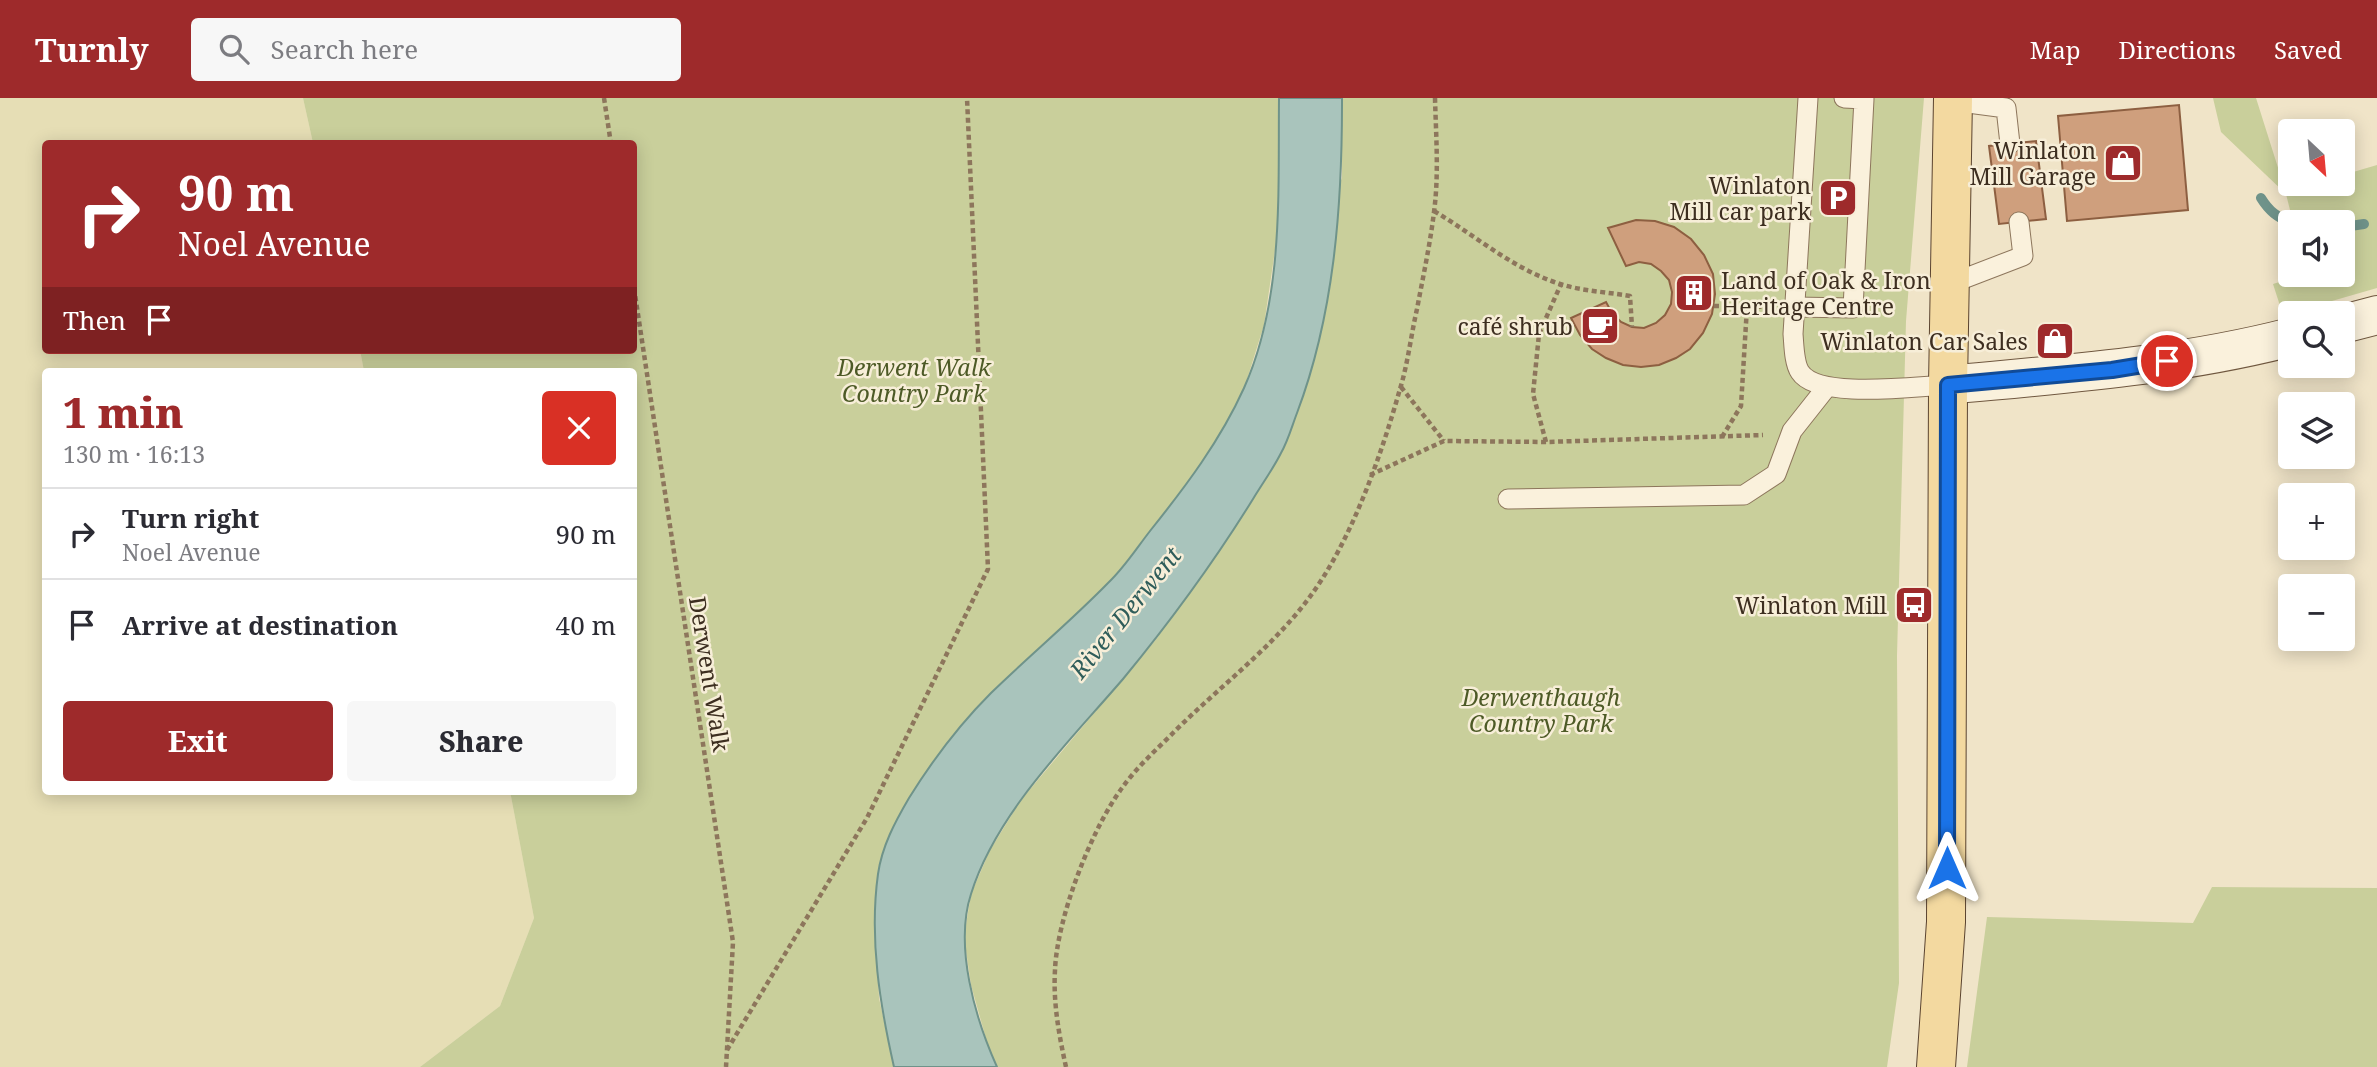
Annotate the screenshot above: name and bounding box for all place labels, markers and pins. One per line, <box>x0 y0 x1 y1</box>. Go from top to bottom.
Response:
place label: Winlaton Mill Garage <box>1969 134 2096 192</box>
shop icon: Winlaton Mill Garage <box>2102 142 2144 184</box>
place label: Winlaton Mill car park <box>1669 169 1812 227</box>
parking icon: Winlaton Mill car park <box>1817 177 1859 219</box>
place label: Land of Oak & Iron Heritage Centre <box>1721 264 1931 322</box>
building icon: Land of Oak & Iron Heritage Centre <box>1673 272 1715 314</box>
cafe icon: café shrub <box>1579 305 1621 347</box>
place label: café shrub <box>1457 310 1573 342</box>
shop icon: Winlaton Car Sales <box>2034 320 2076 362</box>
place label: Winlaton Car Sales <box>1820 325 2028 357</box>
pin <box>2137 331 2197 391</box>
bus stop icon: Winlaton Mill <box>1893 584 1935 626</box>
place label: Winlaton Mill <box>1735 589 1887 621</box>

